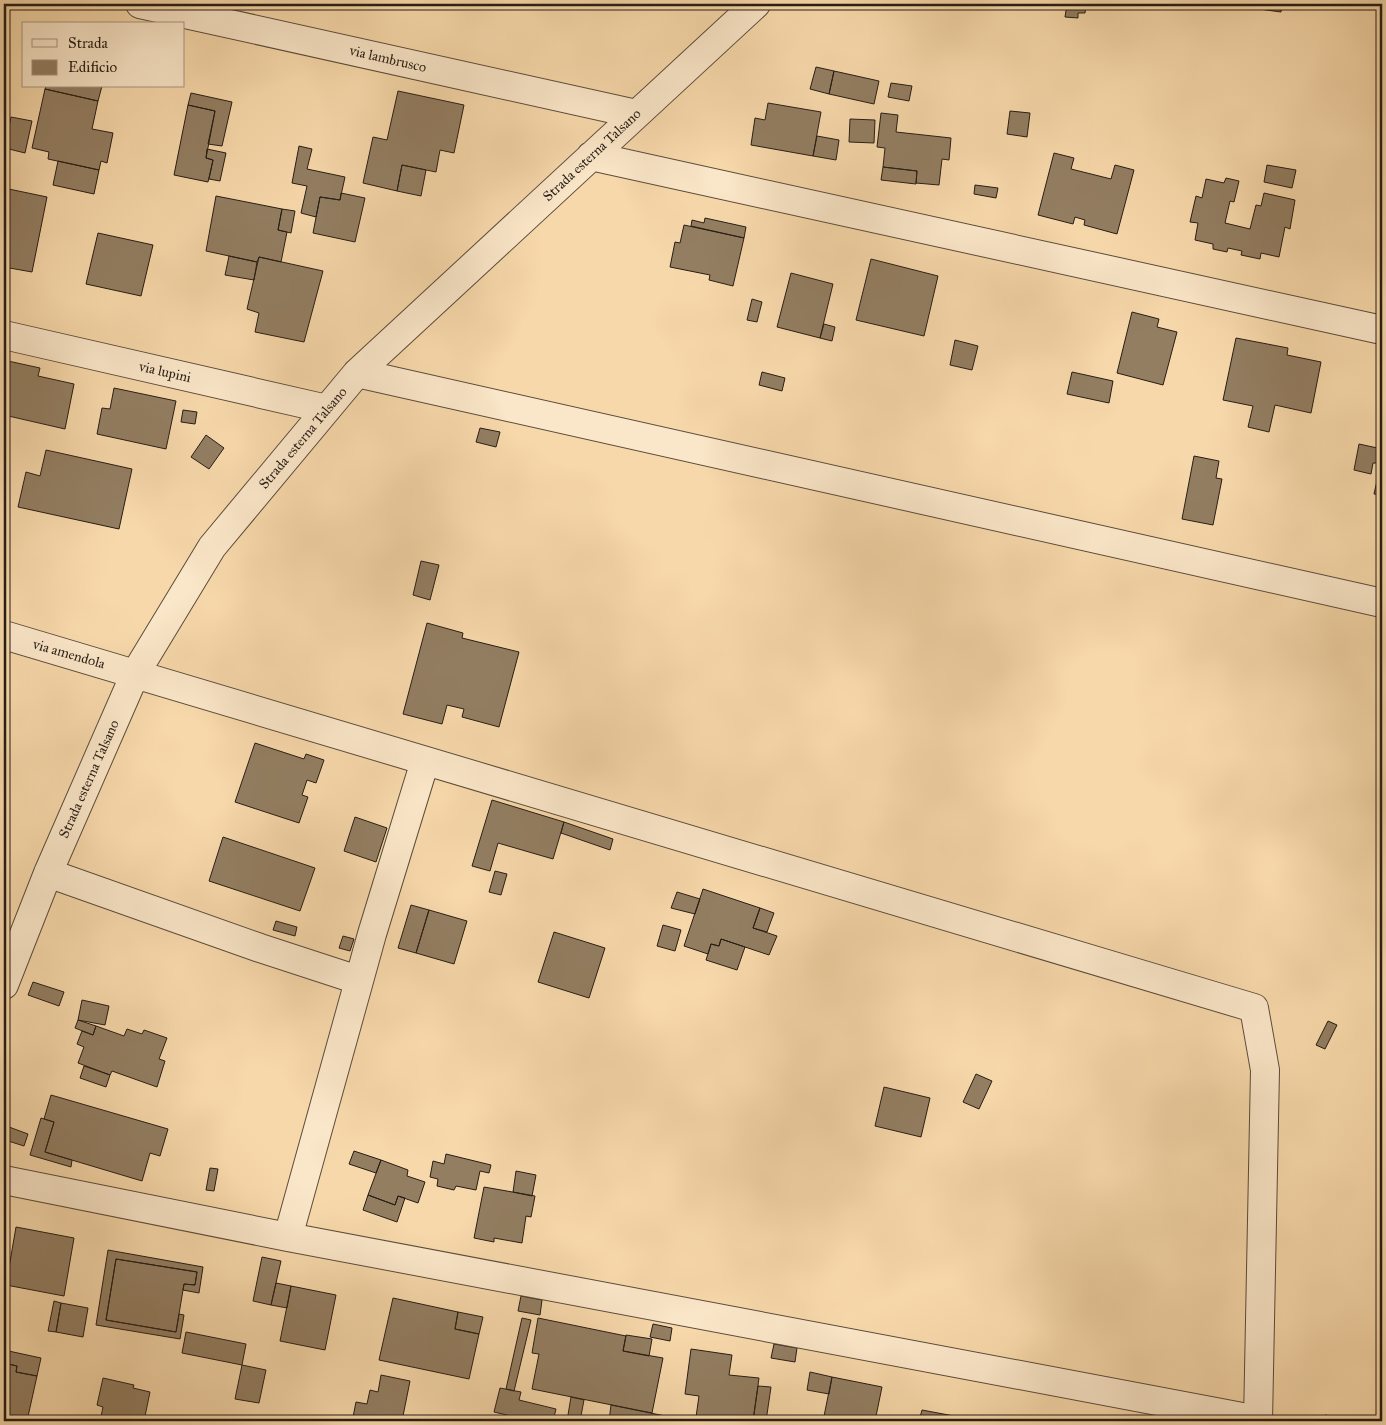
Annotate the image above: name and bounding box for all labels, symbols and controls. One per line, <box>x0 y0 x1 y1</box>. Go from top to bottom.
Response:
legend <box>22 22 185 88</box>
text: Strada <box>68 34 108 52</box>
street label: via lambrusco <box>347 42 428 76</box>
text: Edificio <box>68 58 117 76</box>
street label: Strada esterna Talsano <box>539 105 645 205</box>
street label: via lupini <box>136 358 193 386</box>
street label: Strada esterna Talsano <box>255 384 351 492</box>
street label: via amendola <box>30 635 107 672</box>
street label: Strada esterna Talsano <box>55 717 123 841</box>

